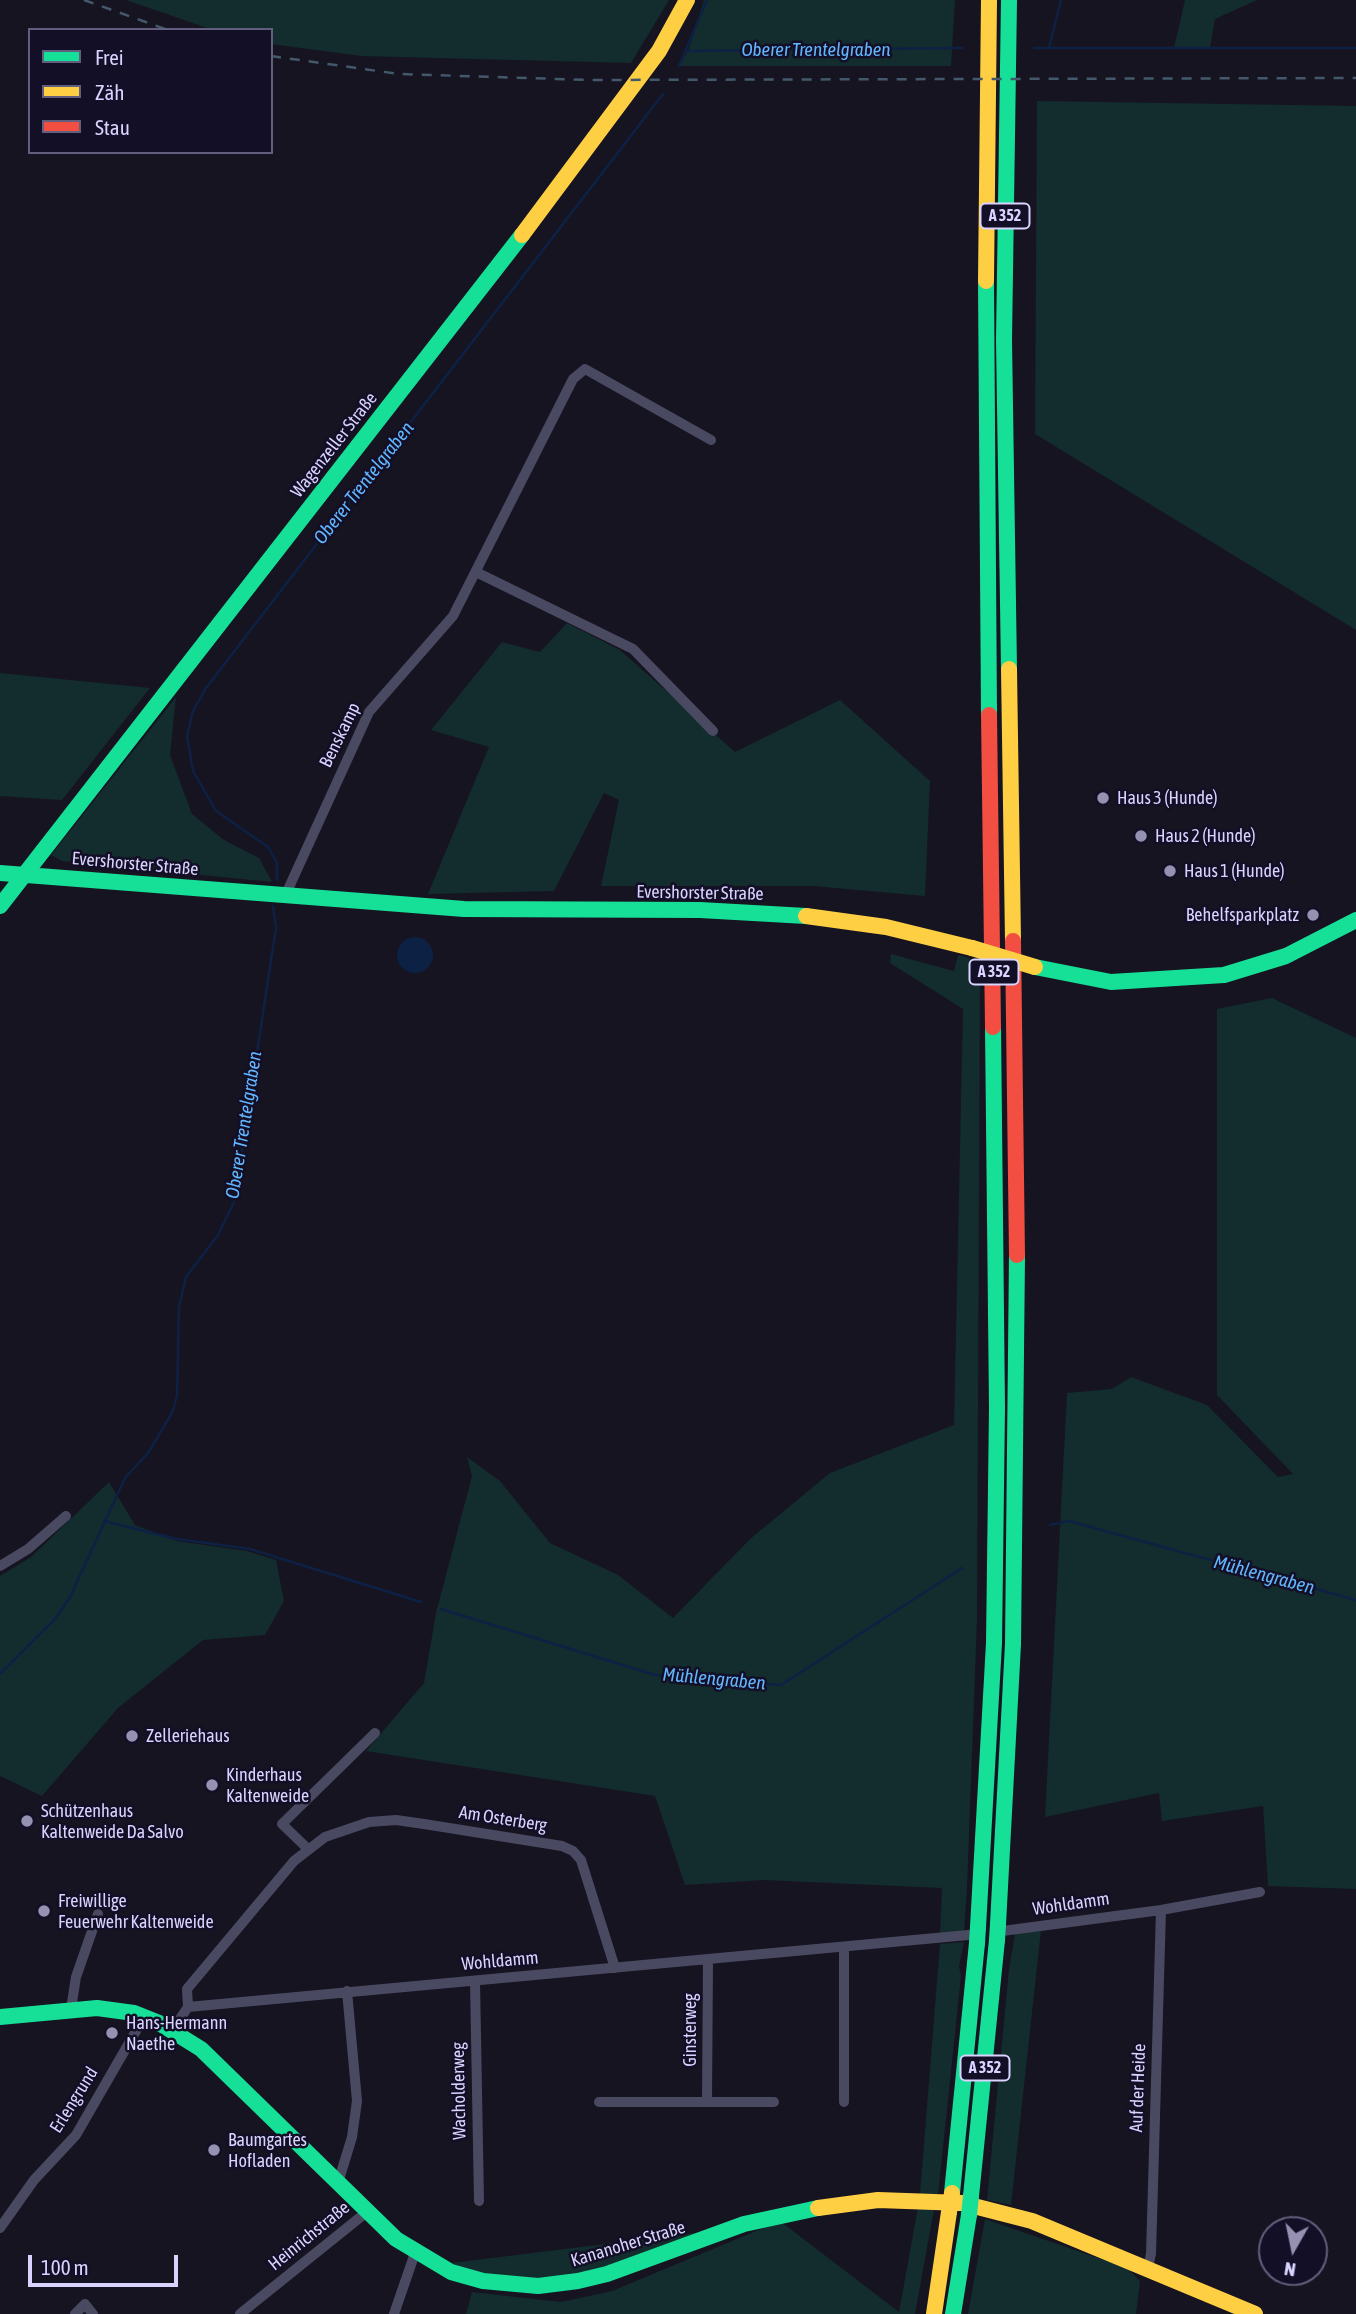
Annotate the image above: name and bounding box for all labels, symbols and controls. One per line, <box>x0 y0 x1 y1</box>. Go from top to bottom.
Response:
legend <box>28 28 273 154</box>
water label: Oberer Trentelgraben <box>742 39 890 61</box>
text: Frei <box>95 45 124 69</box>
text: Zäh <box>95 80 124 104</box>
text: Stau <box>95 115 130 139</box>
road number: A 352 <box>981 204 1030 229</box>
street label: Wagenzeller Straße <box>286 388 382 502</box>
water label: Oberer Trentelgraben <box>309 417 419 549</box>
street label: Benskamp <box>315 699 365 771</box>
place label: Haus 3 (Hunde) <box>1117 787 1217 809</box>
marker: Haus 3 (Hunde) <box>1095 790 1111 806</box>
place label: Haus 2 (Hunde) <box>1155 825 1255 847</box>
marker: Haus 2 (Hunde) <box>1133 828 1149 844</box>
street label: Evershorster Straße <box>71 848 199 880</box>
place label: Haus 1 (Hunde) <box>1184 860 1284 882</box>
marker: Haus 1 (Hunde) <box>1162 863 1178 879</box>
street label: Evershorster Straße <box>636 881 764 905</box>
place label: Behelfsparkplatz <box>1186 904 1299 926</box>
marker: Behelfsparkplatz <box>1305 907 1321 923</box>
road number: A 352 <box>970 960 1018 984</box>
water label: Oberer Trentelgraben <box>221 1050 267 1200</box>
water label: Mühlengraben <box>1211 1551 1317 1599</box>
water label: Mühlengraben <box>662 1663 766 1695</box>
place label: Zelleriehaus <box>146 1725 230 1747</box>
marker: Zelleriehaus <box>124 1728 140 1744</box>
place label: Kinderhaus Kaltenweide <box>226 1764 309 1806</box>
marker: Kinderhaus Kaltenweide <box>204 1777 220 1793</box>
place label: Schützenhaus Kaltenweide Da Salvo <box>41 1800 184 1842</box>
street label: Am Osterberg <box>457 1801 549 1837</box>
marker: Schützenhaus Kaltenweide Da Salvo <box>19 1813 35 1829</box>
street label: Wohldamm <box>1031 1888 1111 1920</box>
place label: Freiwillige Feuerwehr Kaltenweide <box>58 1890 214 1932</box>
marker: Freiwillige Feuerwehr Kaltenweide <box>36 1903 52 1919</box>
street label: Wohldamm <box>461 1947 539 1975</box>
street label: Ginsterweg <box>679 1993 701 2067</box>
place label: Hans-Hermann Naethe <box>126 2012 227 2054</box>
marker: Hans-Hermann Naethe <box>104 2025 120 2041</box>
street label: Wacholderweg <box>447 2042 471 2140</box>
street label: Auf der Heide <box>1126 2043 1150 2133</box>
road number: A 352 <box>960 2056 1010 2080</box>
street label: Erlengrund <box>45 2063 103 2137</box>
place label: Baumgartes Hofladen <box>228 2129 307 2172</box>
marker: Baumgartes Hofladen <box>206 2142 222 2158</box>
street label: Heinrichstraße <box>264 2197 354 2275</box>
street label: Kananoher Straße <box>568 2216 688 2272</box>
north arrow <box>1258 2216 1328 2286</box>
scale bar <box>32 2240 182 2284</box>
text: 100 m <box>41 2255 89 2279</box>
text: N <box>1283 2258 1297 2282</box>

